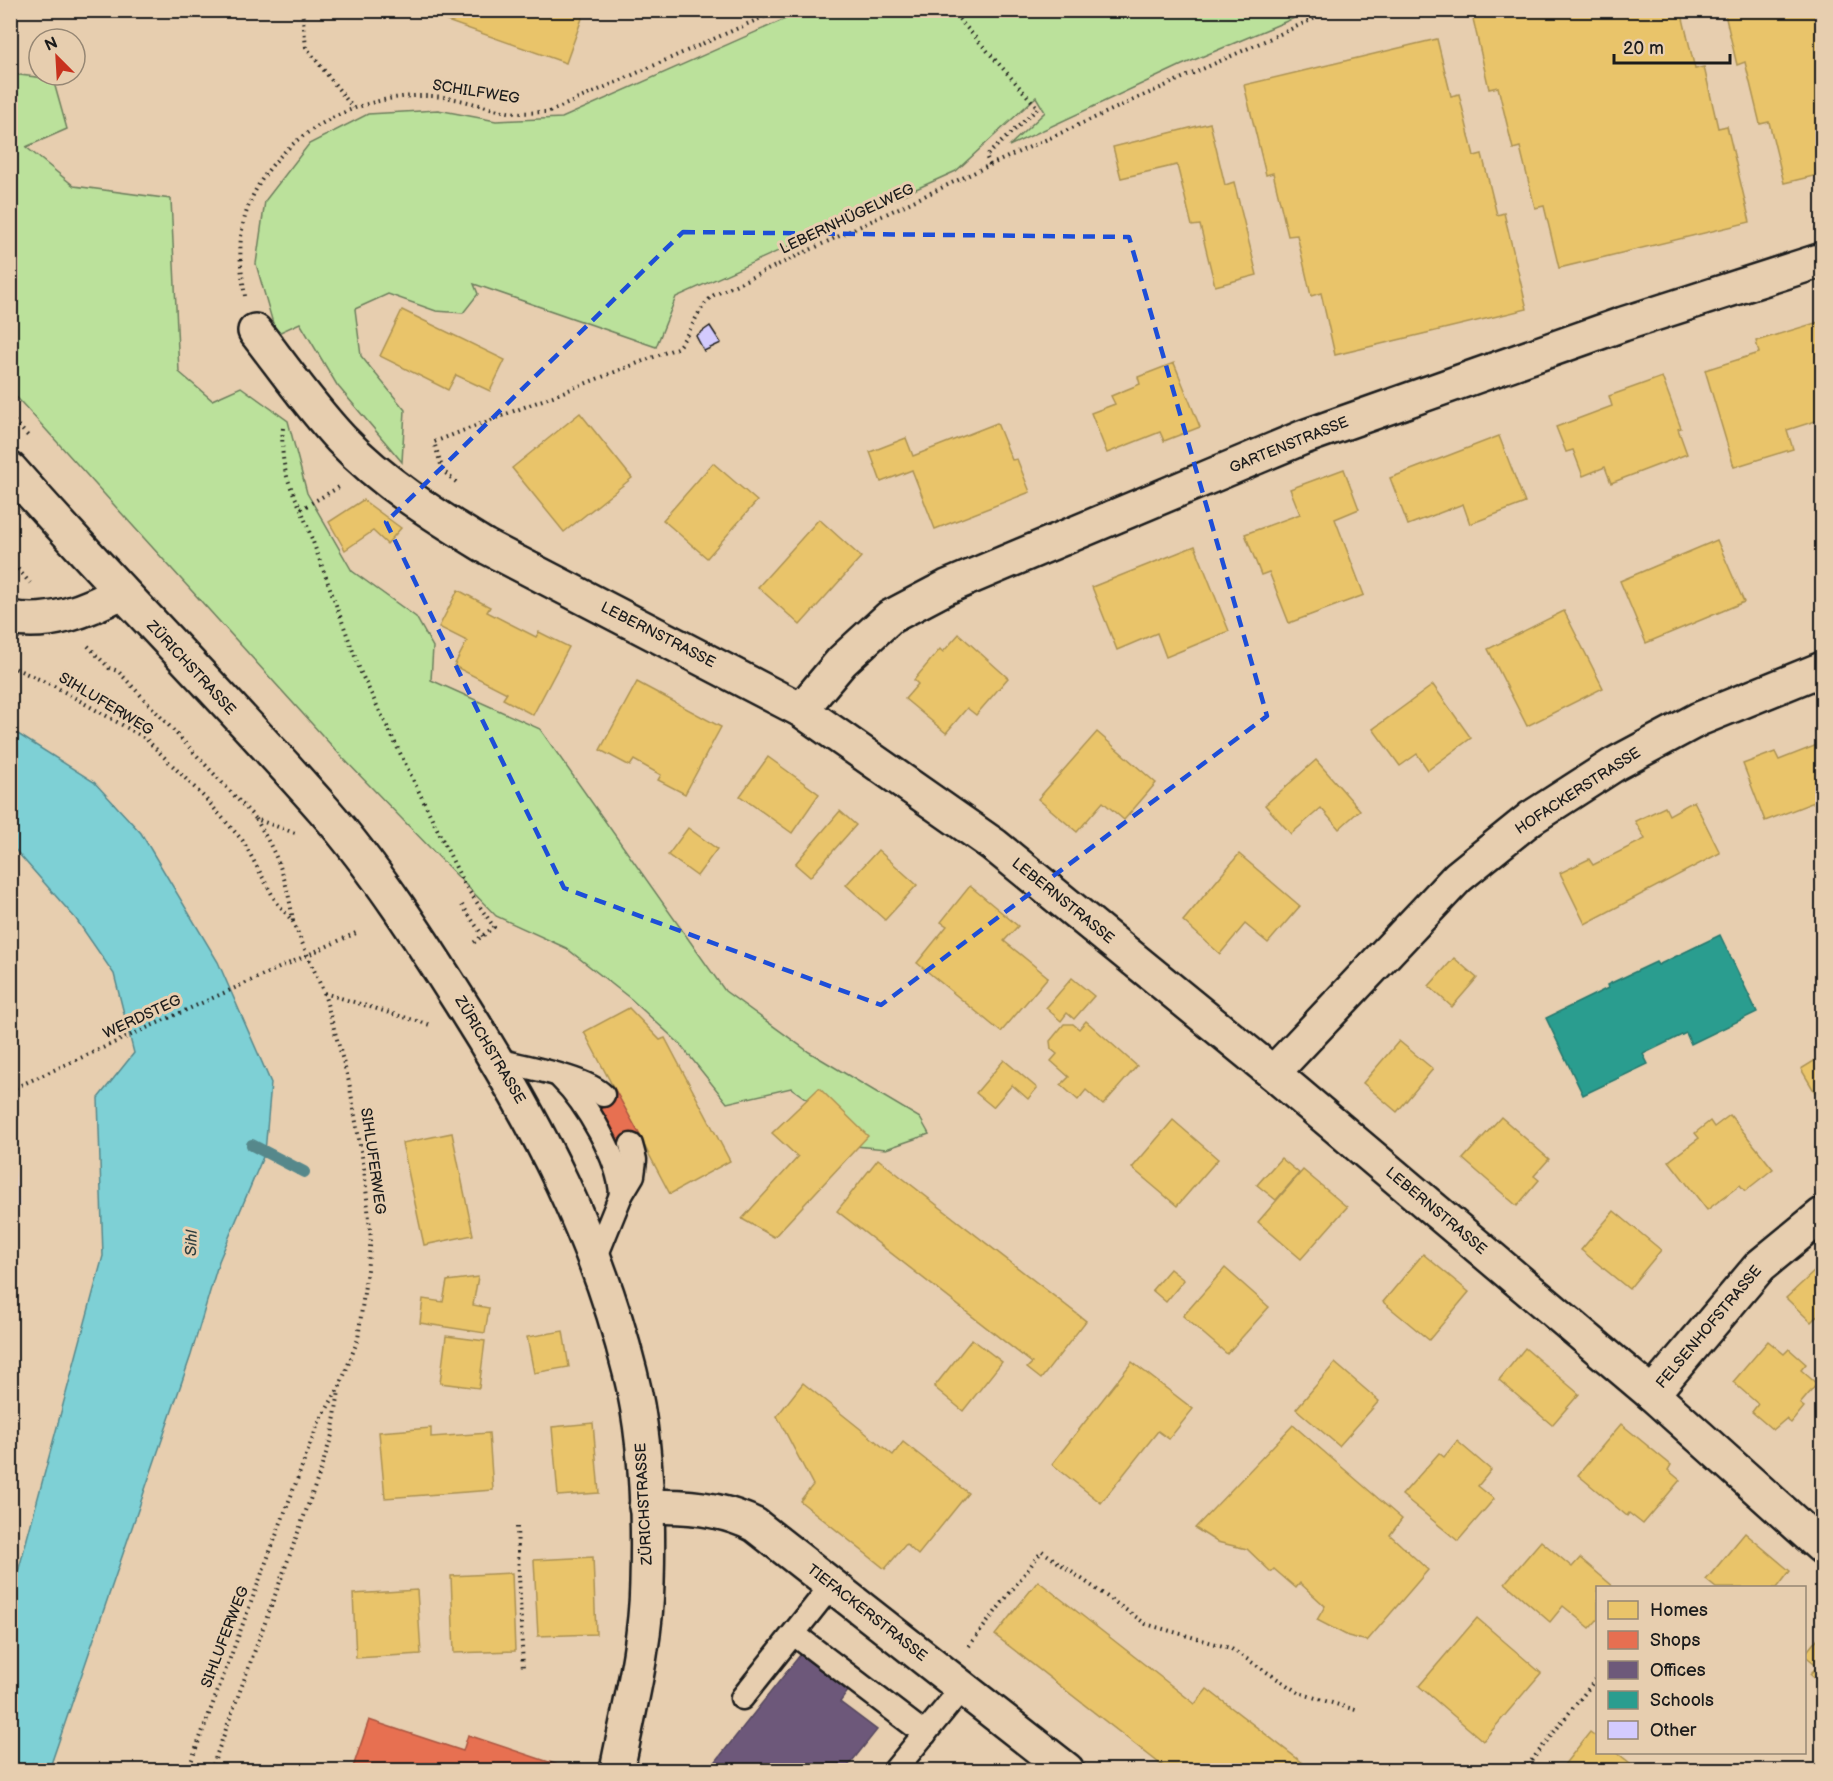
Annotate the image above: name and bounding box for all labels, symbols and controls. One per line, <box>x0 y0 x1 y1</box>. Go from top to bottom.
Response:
north arrow <box>27 27 87 87</box>
scale bar <box>1614 27 1730 65</box>
text: N <box>42 34 61 56</box>
text: 20 m <box>1623 38 1664 59</box>
street label: SCHILFWEG <box>431 76 521 108</box>
street label: LEBERNHÜGELWEG <box>777 180 917 258</box>
street label: GARTENSTRASSE <box>1227 412 1351 478</box>
street label: LEBERNSTRASSE <box>597 598 719 672</box>
street label: ZÜRICHSTRASSE <box>142 616 240 719</box>
street label: SIHLUFERWEG <box>55 668 157 740</box>
street label: HOFACKERSTRASSE <box>1512 743 1644 839</box>
street label: LEBERNSTRASSE <box>1008 854 1118 948</box>
street label: WERDSTEG <box>100 991 184 1043</box>
street label: ZÜRICHSTRASSE <box>450 992 530 1107</box>
street label: SIHLUFERWEG <box>356 1107 390 1215</box>
street label: LEBERNSTRASSE <box>1382 1163 1491 1259</box>
water label: Sihl <box>182 1228 202 1256</box>
street label: FELSENHOFSTRASSE <box>1652 1262 1766 1392</box>
street label: ZÜRICHSTRASSE <box>631 1442 657 1567</box>
street label: TIEFACKERSTRASSE <box>803 1560 931 1666</box>
street label: SIHLUFERWEG <box>197 1583 253 1691</box>
legend <box>1596 1586 1806 1754</box>
text: Homes <box>1650 1600 1708 1621</box>
text: Shops <box>1650 1630 1701 1651</box>
text: Offices <box>1650 1660 1706 1681</box>
text: Schools <box>1650 1690 1714 1711</box>
text: Other <box>1650 1720 1697 1741</box>

